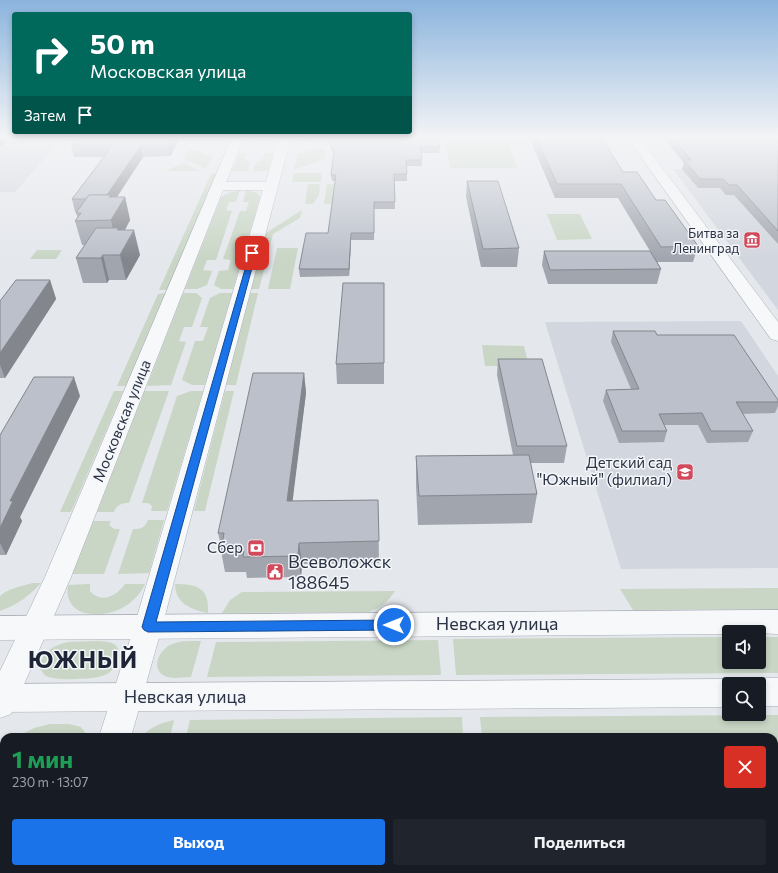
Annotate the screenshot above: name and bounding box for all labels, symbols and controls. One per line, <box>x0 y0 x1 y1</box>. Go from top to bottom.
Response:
text: 50 m <box>90 26 155 60</box>
icon: right <box>24 28 76 80</box>
text: Московская улица <box>90 60 246 82</box>
icon: arrive <box>74 104 96 126</box>
text: Затем <box>24 106 66 124</box>
place label: Битва за Ленинград <box>672 225 739 256</box>
museum icon: Битва за Ленинград <box>742 230 762 250</box>
pin <box>235 236 269 270</box>
icon: arrive <box>241 242 263 264</box>
street label: Московская улица <box>88 357 154 484</box>
place label: Детский сад "Южный" (филиал) <box>537 453 672 488</box>
school or university icon: Детский сад "Южный" (филиал) <box>675 462 695 482</box>
place label: Сбер <box>207 538 243 556</box>
bank icon: Сбер <box>246 538 266 558</box>
place label: Всеволожск 188645 <box>288 550 392 593</box>
public building icon: Всеволожск 188645 <box>265 562 285 582</box>
position arrow <box>373 604 415 646</box>
street label: Невская улица <box>436 612 558 634</box>
map controls <box>722 625 766 721</box>
button: sound <box>722 625 766 669</box>
district label: ЮЖНЫЙ <box>28 645 138 673</box>
button: search <box>722 677 766 721</box>
street label: Невская улица <box>124 685 246 707</box>
text: 1 мин <box>12 744 73 773</box>
button: close <box>724 746 766 788</box>
text: 230 m · 13:07 <box>12 774 88 790</box>
button: Выход <box>12 819 385 865</box>
button: Поделиться <box>393 819 766 865</box>

